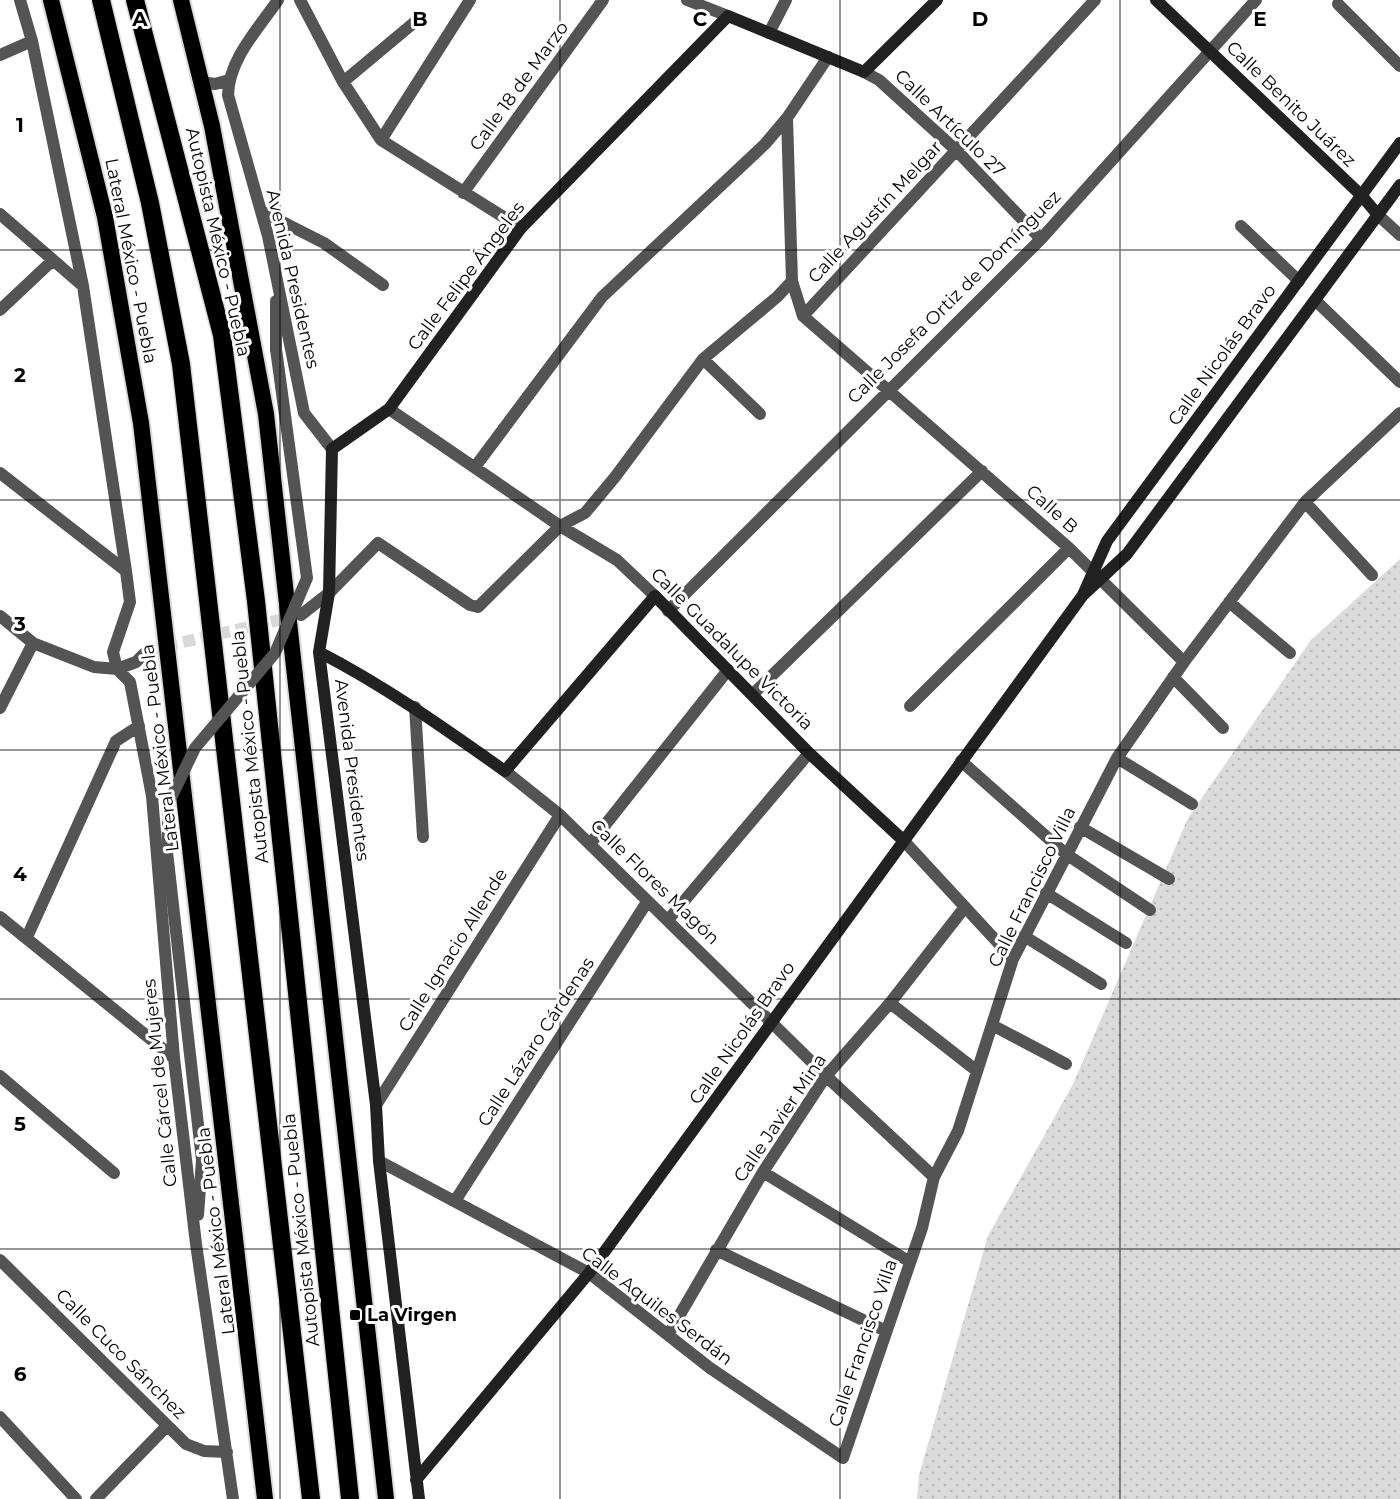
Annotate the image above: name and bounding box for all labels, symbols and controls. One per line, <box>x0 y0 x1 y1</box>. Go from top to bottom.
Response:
text: A <box>131 7 148 31</box>
text: B <box>412 7 428 31</box>
text: C <box>693 7 708 31</box>
text: D <box>972 7 988 31</box>
text: E <box>1253 7 1267 31</box>
street label: Calle 18 de Marzo <box>465 17 573 155</box>
street label: Calle Benito Juárez <box>1222 37 1360 171</box>
street label: Calle Artículo 27 <box>890 65 1010 181</box>
text: 1 <box>16 113 24 137</box>
street label: Autopista México - Puebla <box>181 125 255 359</box>
street label: Calle Agustín Melgar <box>803 136 947 288</box>
street label: Lateral México - Puebla <box>100 156 162 366</box>
street label: Calle Josefa Ortiz de Domínguez <box>843 186 1065 408</box>
street label: Avenida Presidentes <box>262 187 324 371</box>
street label: Calle Felipe Ángeles <box>403 197 529 355</box>
street label: Calle Nicolás Bravo <box>1163 280 1281 430</box>
text: 2 <box>14 363 26 387</box>
street label: Calle B <box>1022 480 1082 538</box>
street label: Calle Guadalupe Victoria <box>646 563 818 735</box>
text: 3 <box>13 612 26 636</box>
street label: Autopista México - Puebla <box>227 629 273 865</box>
street label: Lateral México - Puebla <box>136 643 184 853</box>
street label: Avenida Presidentes <box>330 678 374 862</box>
street label: Calle Francisco Villa <box>984 803 1080 971</box>
street label: Calle Flores Magón <box>586 815 724 949</box>
text: 4 <box>13 862 27 886</box>
street label: Calle Ignacio Allende <box>394 864 512 1036</box>
street label: Calle Lázaro Cárdenas <box>473 953 599 1131</box>
street label: Calle Nicolás Bravo <box>684 957 800 1109</box>
street label: Calle Cárcel de Mujeres <box>138 978 182 1188</box>
street label: Calle Javier Mina <box>729 1050 831 1186</box>
text: 5 <box>14 1112 26 1136</box>
street label: Autopista México - Puebla <box>278 1112 324 1348</box>
street label: Lateral México - Puebla <box>192 1126 240 1336</box>
street label: Calle Aquiles Serdán <box>577 1242 737 1370</box>
street label: Calle Francisco Villa <box>824 1256 902 1430</box>
street label: Calle Cuco Sánchez <box>51 1284 191 1424</box>
place label: La Virgen <box>367 1304 457 1326</box>
marker: La Virgen <box>348 1308 362 1322</box>
text: 6 <box>14 1362 27 1386</box>

